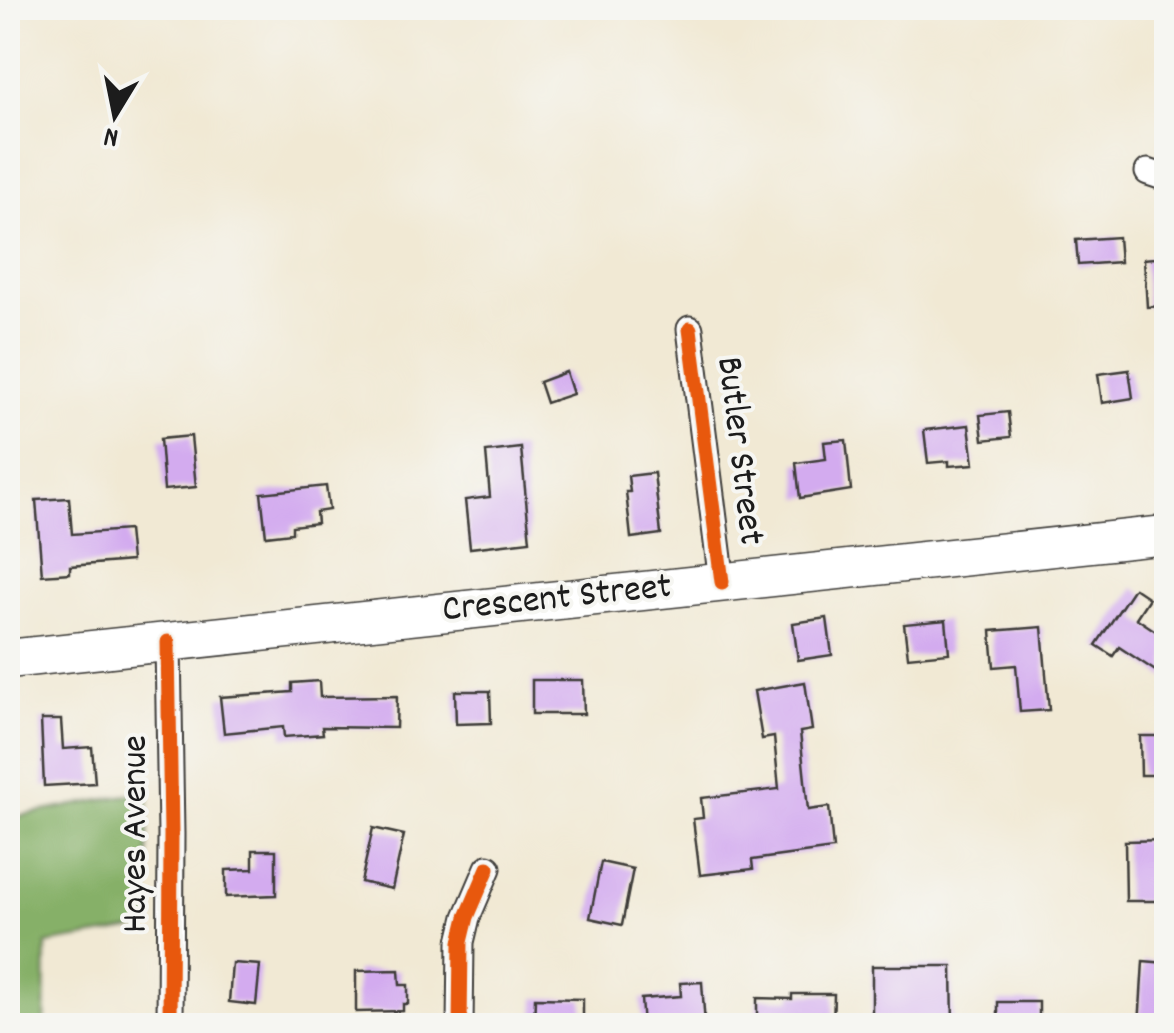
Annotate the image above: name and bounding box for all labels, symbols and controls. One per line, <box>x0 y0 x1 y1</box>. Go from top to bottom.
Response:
north arrow <box>65 65 165 165</box>
text: N <box>101 114 122 156</box>
street label: Butler Street <box>699 354 777 548</box>
street label: Crescent Street <box>440 561 674 639</box>
street label: Hayes Avenue <box>110 735 165 933</box>

